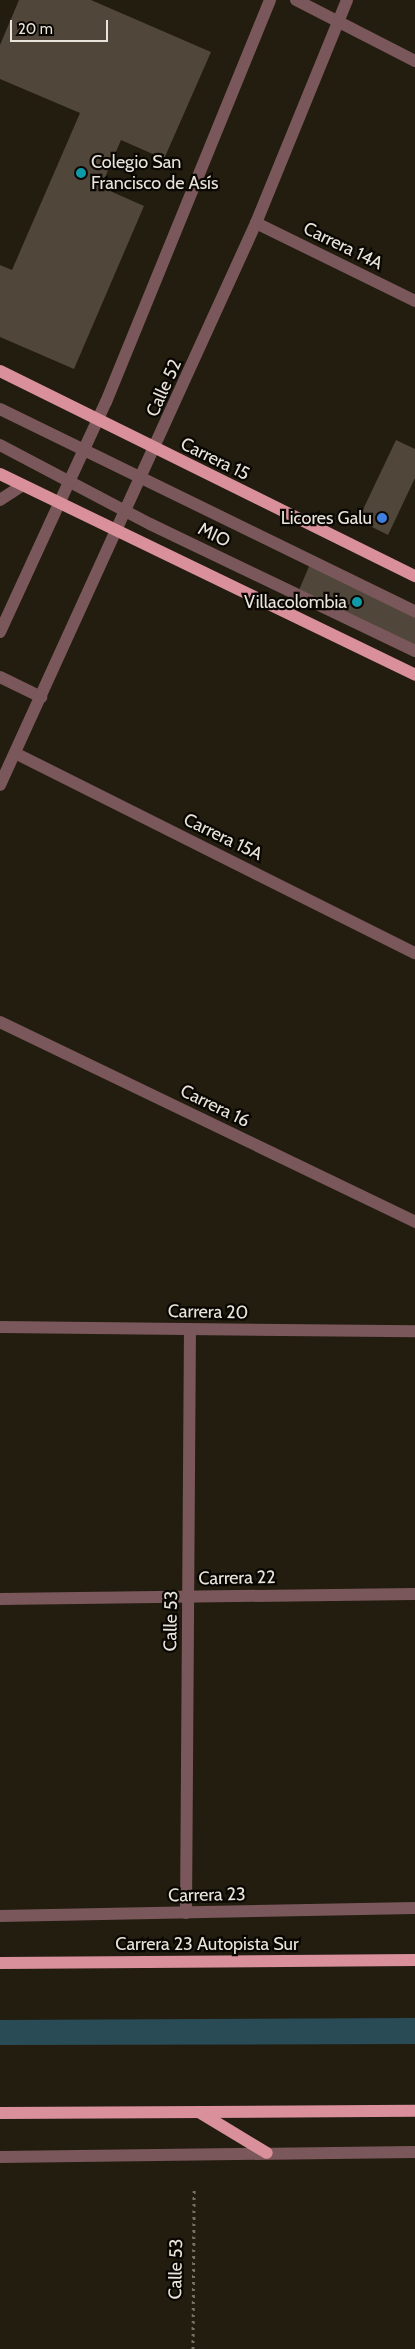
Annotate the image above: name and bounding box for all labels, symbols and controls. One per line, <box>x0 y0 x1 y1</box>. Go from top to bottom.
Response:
scale bar <box>12 10 110 42</box>
text: 20 m <box>18 20 53 38</box>
place label: Colegio San Francisco de Asís <box>91 152 218 194</box>
marker: Colegio San Francisco de Asís <box>75 167 87 179</box>
street label: Carrera 14A <box>300 218 386 274</box>
street label: Calle 52 <box>142 356 186 420</box>
street label: Carrera 15 <box>177 433 253 485</box>
place label: Licores Galu <box>281 507 372 529</box>
marker: Licores Galu <box>376 512 388 524</box>
street label: MIO <box>194 518 234 552</box>
place label: Villacolombia <box>244 591 347 613</box>
marker: Villacolombia <box>351 596 363 608</box>
street label: Carrera 15A <box>180 809 266 865</box>
street label: Carrera 16 <box>177 1080 253 1132</box>
street label: Carrera 20 <box>168 1301 248 1323</box>
street label: Carrera 22 <box>198 1567 276 1589</box>
street label: Calle 53 <box>160 1590 182 1652</box>
street label: Carrera 23 <box>168 1884 246 1906</box>
street label: Carrera 23 Autopista Sur <box>115 1933 299 1955</box>
street label: Calle 53 <box>165 2238 187 2300</box>

